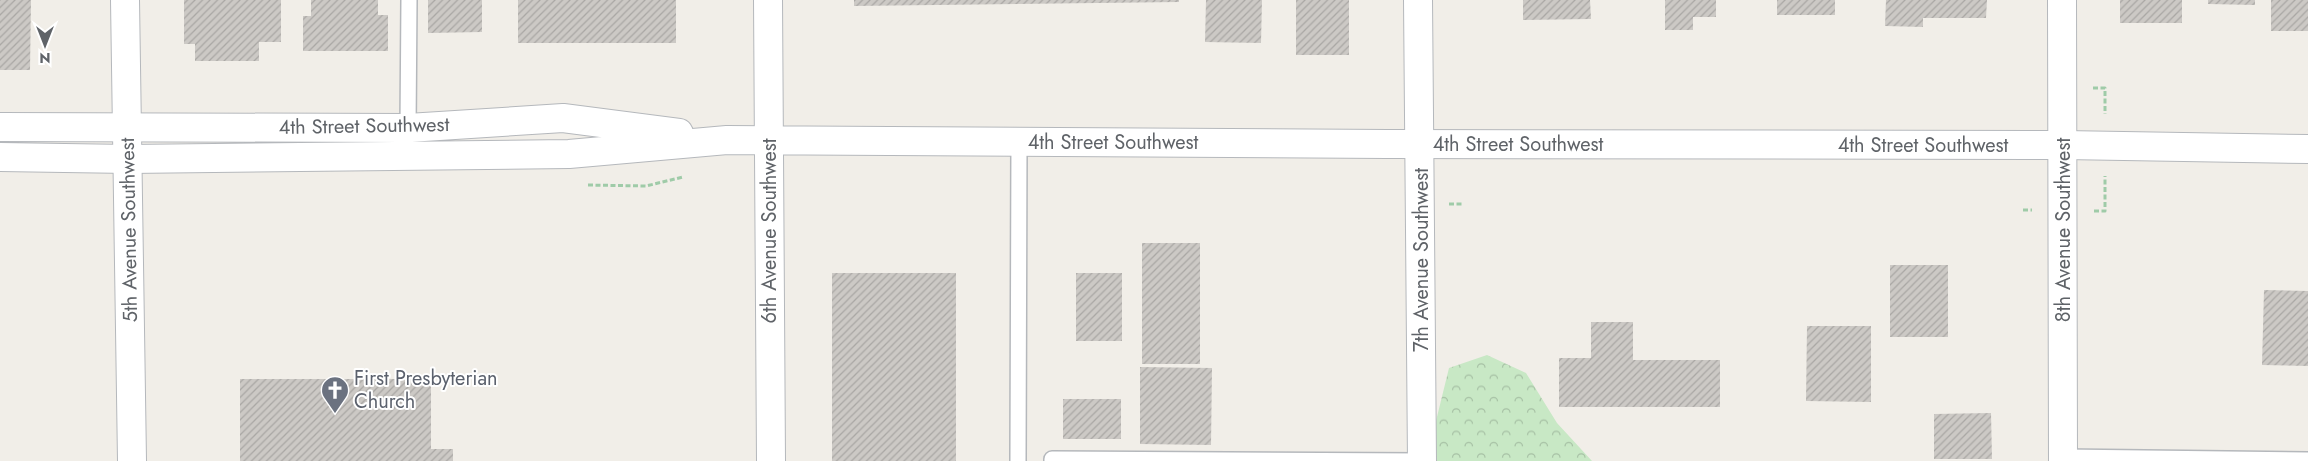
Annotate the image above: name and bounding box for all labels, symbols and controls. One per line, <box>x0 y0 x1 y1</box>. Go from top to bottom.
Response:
north arrow <box>20 20 70 70</box>
text: N <box>39 48 51 68</box>
street label: 4th Street Southwest <box>278 110 450 142</box>
street label: 4th Street Southwest <box>1028 128 1199 157</box>
street label: 4th Street Southwest <box>1433 130 1604 159</box>
street label: 4th Street Southwest <box>1838 131 2009 160</box>
street label: 5th Avenue Southwest <box>113 137 145 323</box>
street label: 6th Avenue Southwest <box>755 138 784 324</box>
street label: 8th Avenue Southwest <box>2049 138 2078 322</box>
street label: 7th Avenue Southwest <box>1407 168 1436 352</box>
place label: First Presbyterian Church <box>354 364 498 416</box>
church icon: First Presbyterian Church <box>320 375 350 414</box>

